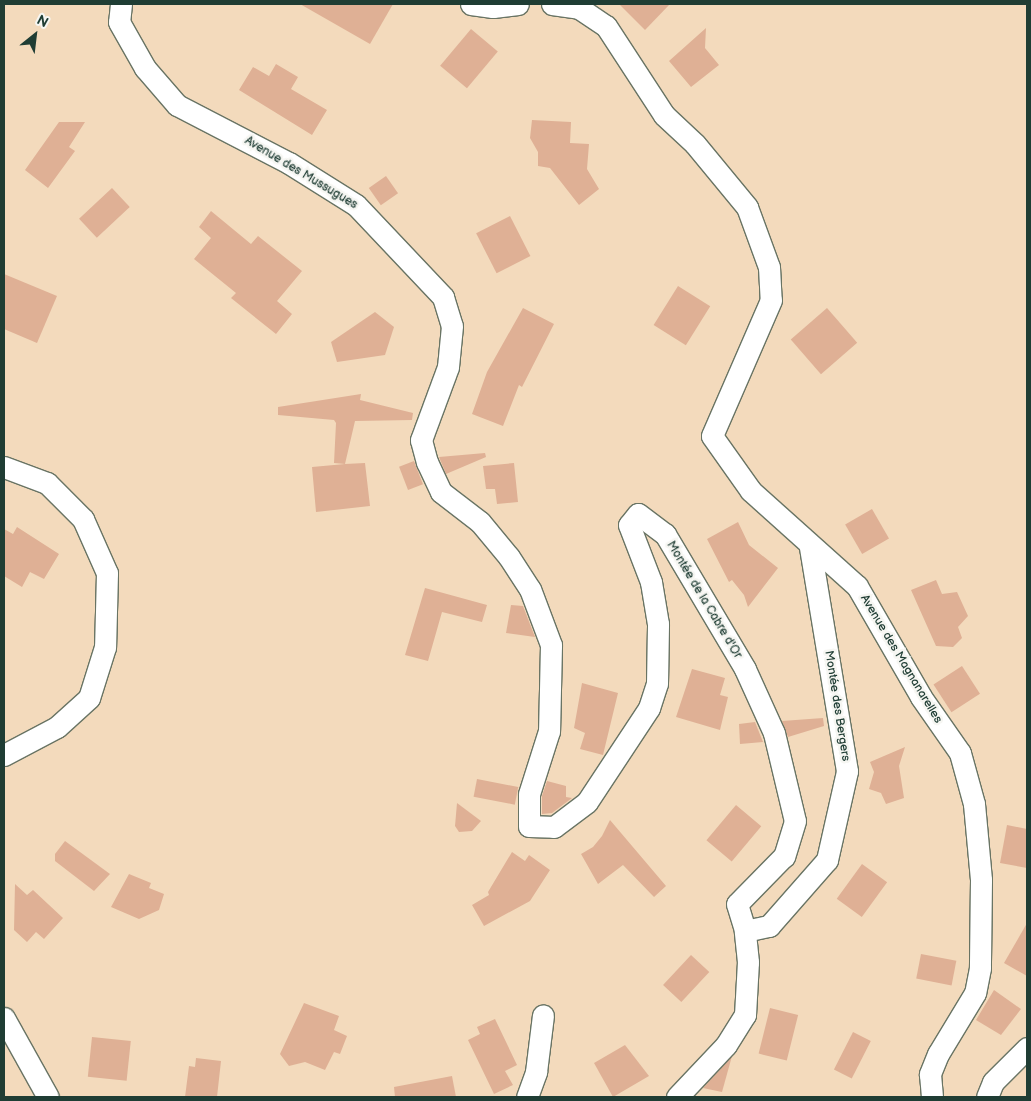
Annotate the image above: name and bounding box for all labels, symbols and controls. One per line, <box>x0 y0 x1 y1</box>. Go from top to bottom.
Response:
north arrow <box>10 10 60 60</box>
text: N <box>34 11 51 31</box>
street label: Avenue des Mussugues <box>242 134 360 212</box>
street label: Montée de la Cabre d'Or <box>663 539 745 661</box>
street label: Avenue des Magnanarelles <box>857 592 945 726</box>
street label: Montée des Bergers <box>821 650 853 762</box>

